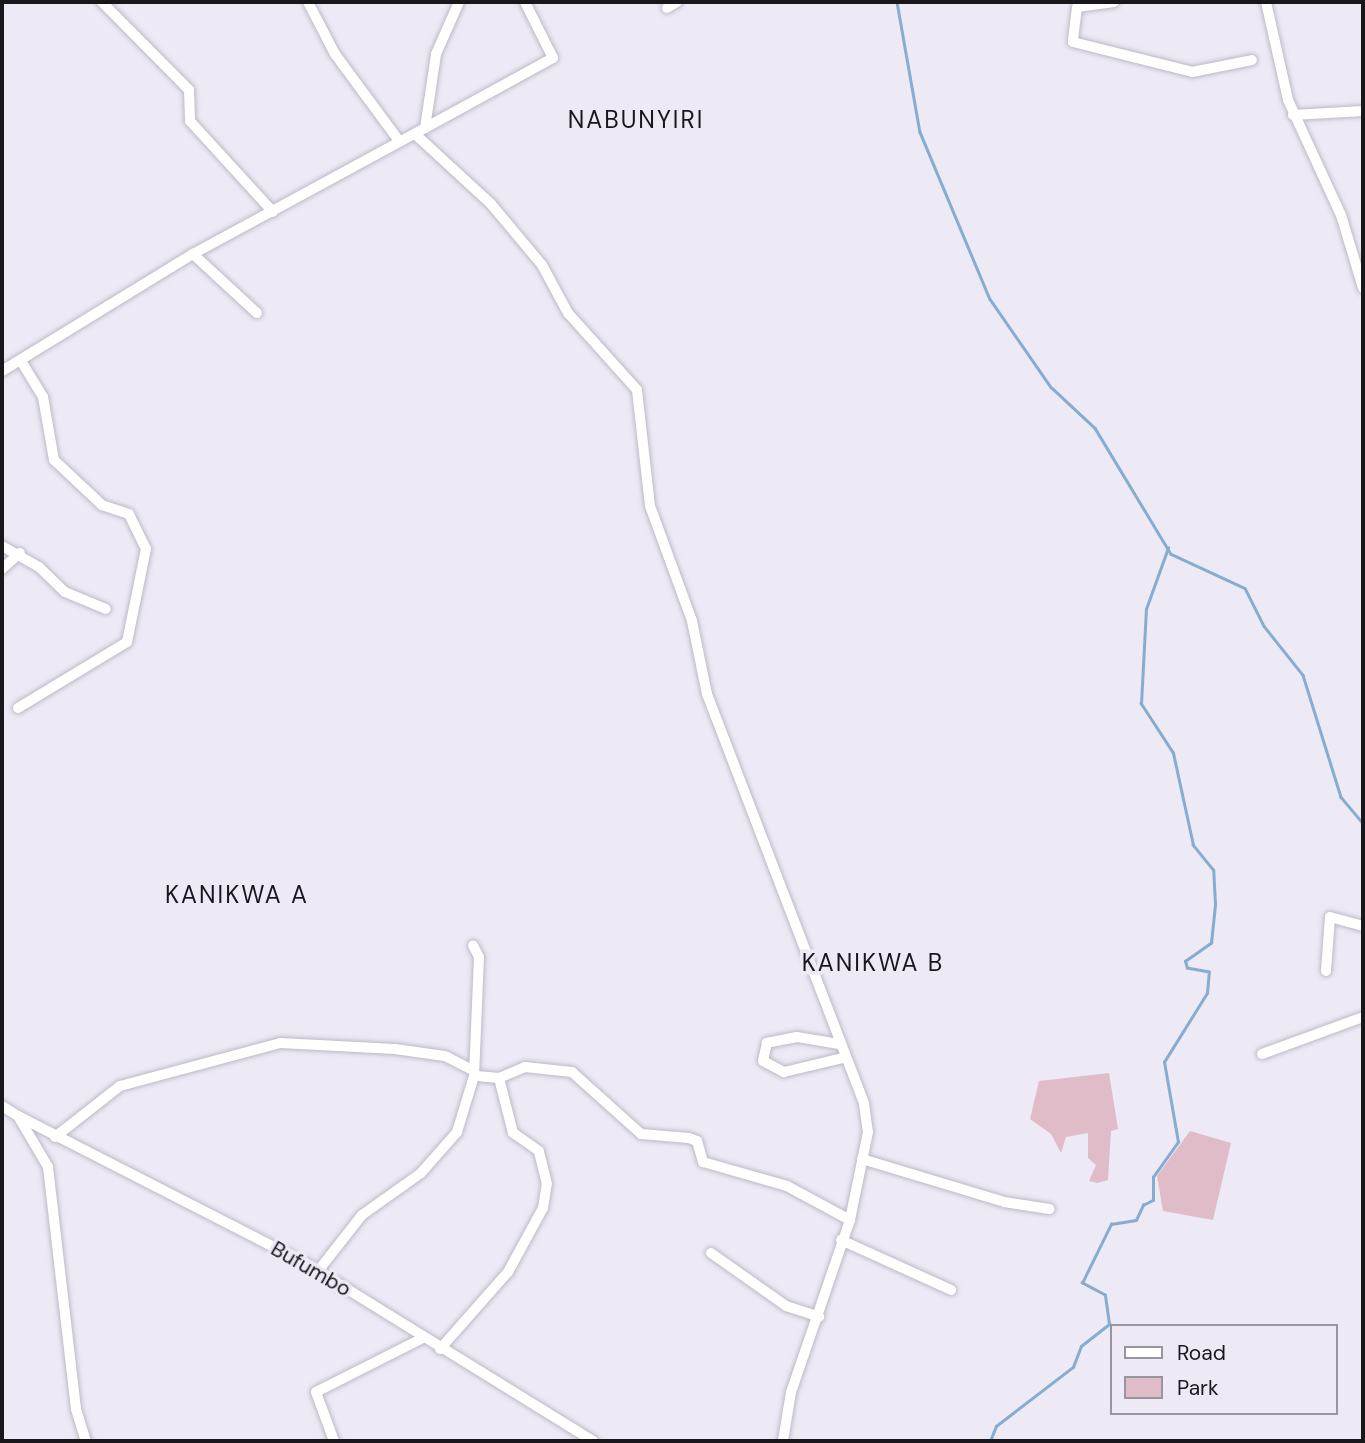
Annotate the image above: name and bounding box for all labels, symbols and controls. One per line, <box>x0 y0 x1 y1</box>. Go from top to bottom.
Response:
district label: NABUNYIRI <box>569 106 703 134</box>
district label: KANIKWA A <box>166 881 308 909</box>
district label: KANIKWA B <box>803 949 943 977</box>
street label: Bufumbo <box>267 1236 355 1302</box>
legend <box>1110 1324 1337 1415</box>
text: Road <box>1177 1339 1226 1367</box>
text: Park <box>1177 1374 1218 1402</box>

